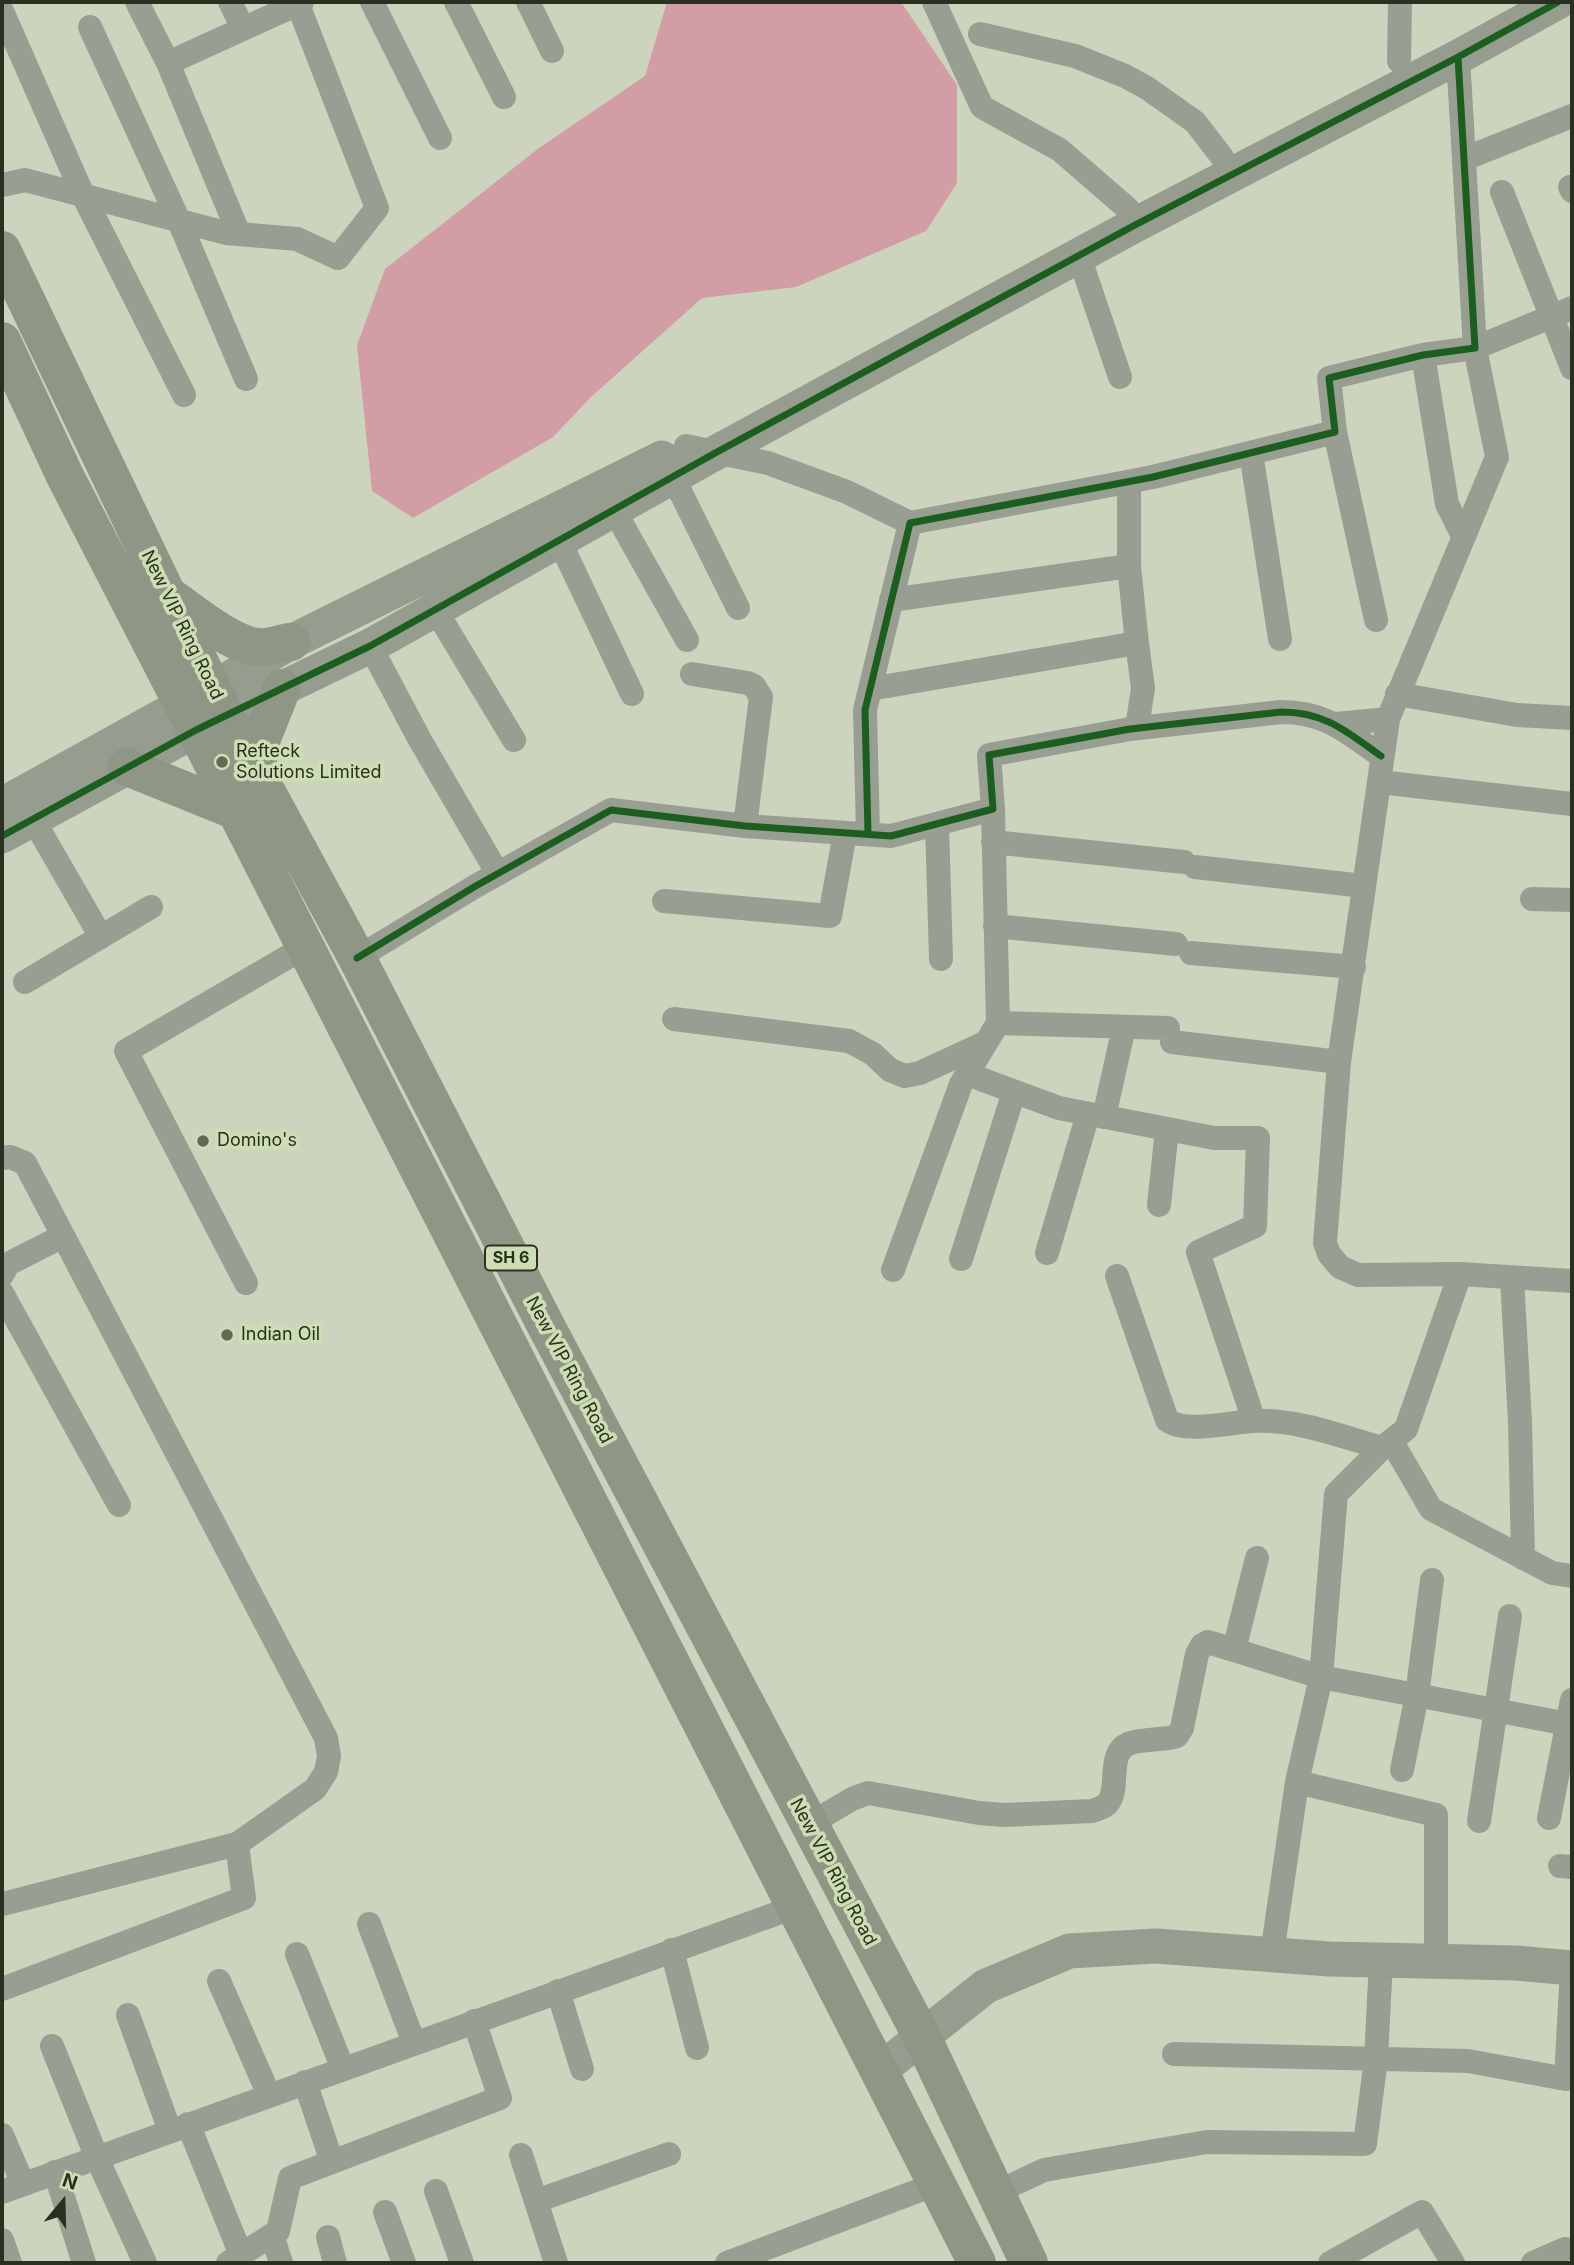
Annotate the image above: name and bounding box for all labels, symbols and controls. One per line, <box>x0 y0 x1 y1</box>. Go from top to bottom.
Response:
street label: New VIP Ring Road <box>136 547 228 703</box>
place label: Refteck Solutions Limited <box>236 741 381 784</box>
marker: Refteck Solutions Limited <box>214 754 230 770</box>
place label: Domino's <box>217 1130 297 1152</box>
marker: Domino's <box>195 1133 211 1149</box>
road number: SH 6 <box>485 1246 537 1270</box>
street label: New VIP Ring Road <box>521 1293 617 1447</box>
place label: Indian Oil <box>241 1324 320 1346</box>
marker: Indian Oil <box>219 1327 235 1343</box>
street label: New VIP Ring Road <box>785 1795 881 1949</box>
north arrow <box>28 2167 98 2237</box>
text: N <box>59 2168 81 2195</box>

